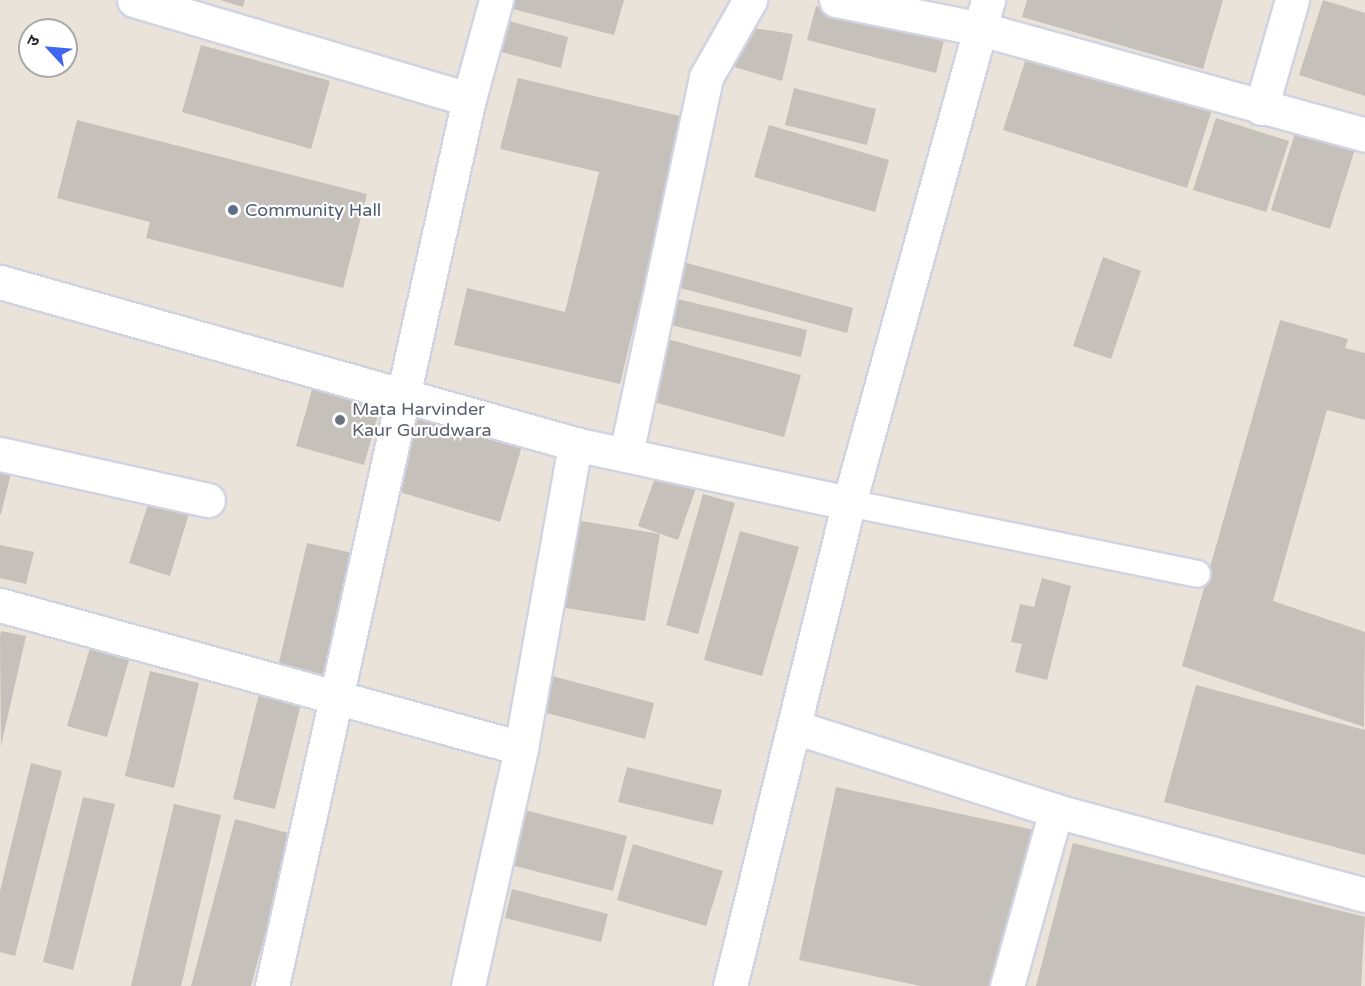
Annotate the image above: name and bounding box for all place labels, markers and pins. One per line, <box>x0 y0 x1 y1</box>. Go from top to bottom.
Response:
place label: Community Hall <box>245 199 381 221</box>
marker: Community Hall <box>226 203 240 217</box>
place label: Mata Harvinder Kaur Gurudwara <box>352 399 492 442</box>
marker: Mata Harvinder Kaur Gurudwara <box>333 413 347 427</box>

